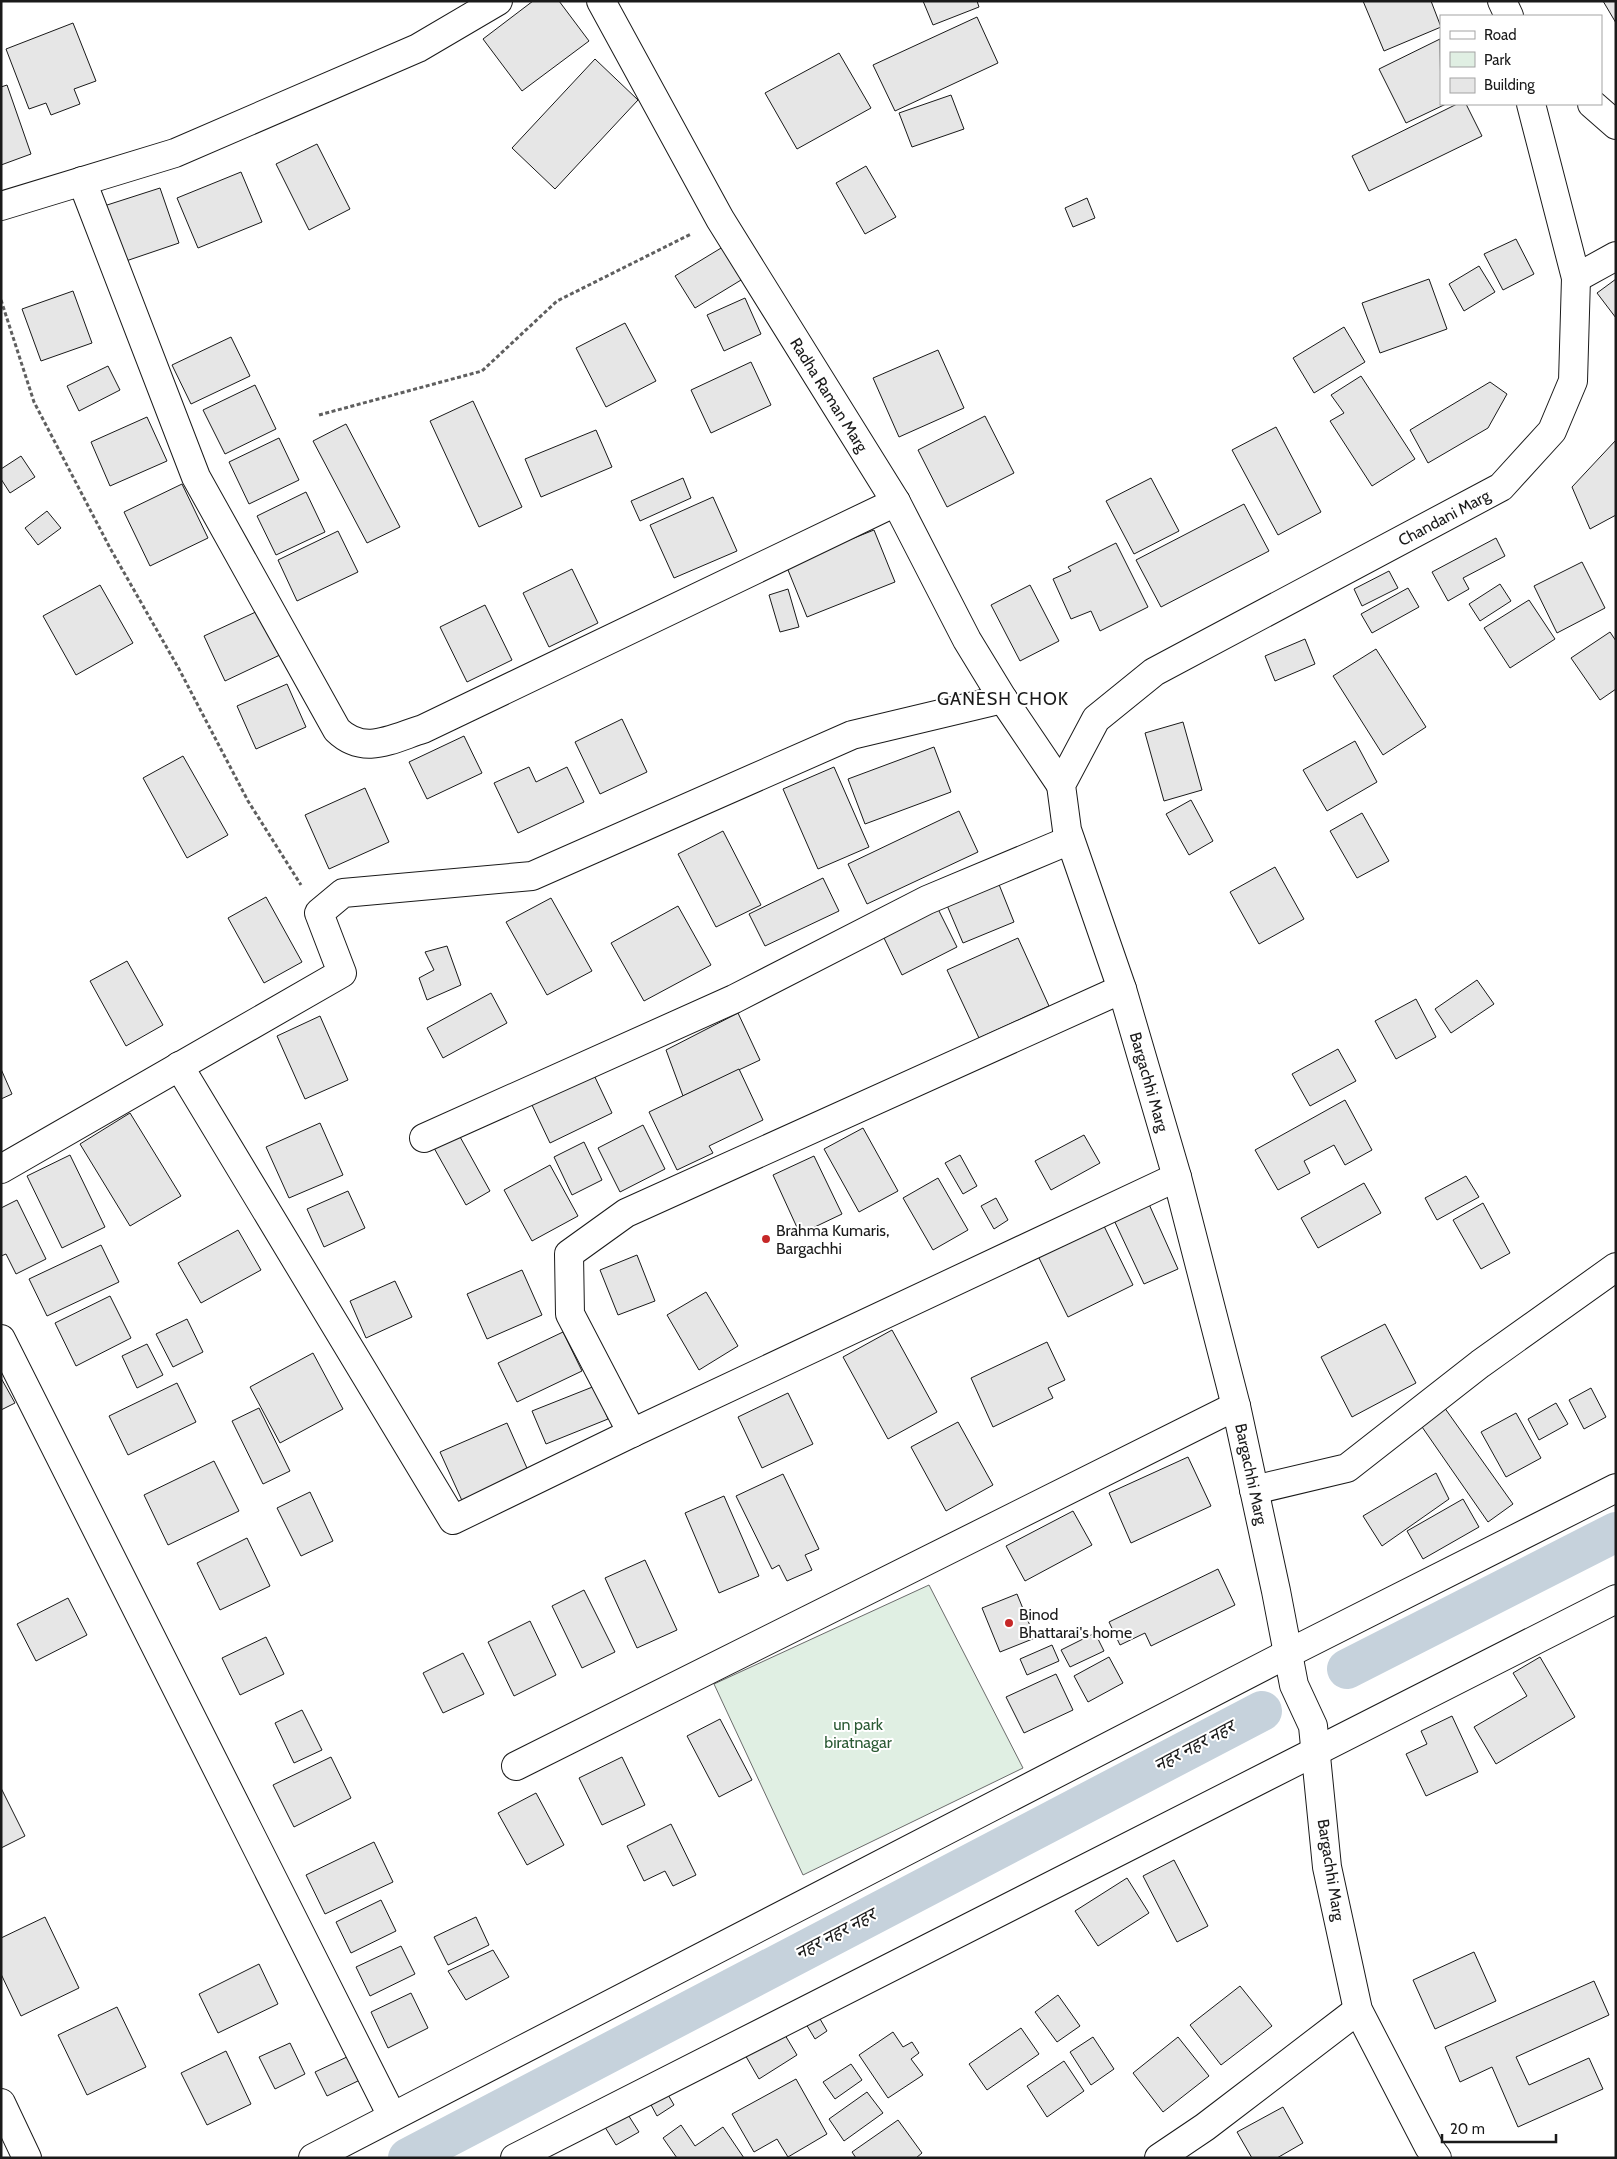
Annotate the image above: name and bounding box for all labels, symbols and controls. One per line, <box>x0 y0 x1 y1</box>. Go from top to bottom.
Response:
legend <box>1440 15 1602 105</box>
text: Road <box>1484 26 1517 44</box>
text: Park <box>1484 51 1511 69</box>
text: Building <box>1484 76 1535 94</box>
street label: Radha Raman Marg <box>786 334 872 456</box>
street label: Chandani Marg <box>1395 485 1494 550</box>
district label: GANESH CHOK <box>937 688 1069 710</box>
street label: Bargachhi Marg <box>1126 1030 1173 1135</box>
place label: Brahma Kumaris, Bargachhi <box>776 1221 889 1258</box>
marker: Brahma Kumaris, Bargachhi <box>760 1233 772 1245</box>
street label: Bargachhi Marg <box>1231 1422 1271 1527</box>
place label: Binod Bhattarai's home <box>1019 1605 1132 1642</box>
marker: Binod Bhattarai's home <box>1003 1617 1015 1629</box>
water label: नहर नहर नहर <box>1150 1714 1241 1776</box>
park label: un park biratnagar <box>824 1715 893 1752</box>
street label: Bargachhi Marg <box>1314 1818 1349 1923</box>
water label: नहर नहर नहर <box>791 1902 882 1964</box>
scale bar <box>1442 2112 1556 2144</box>
text: 20 m <box>1450 2120 1485 2138</box>

